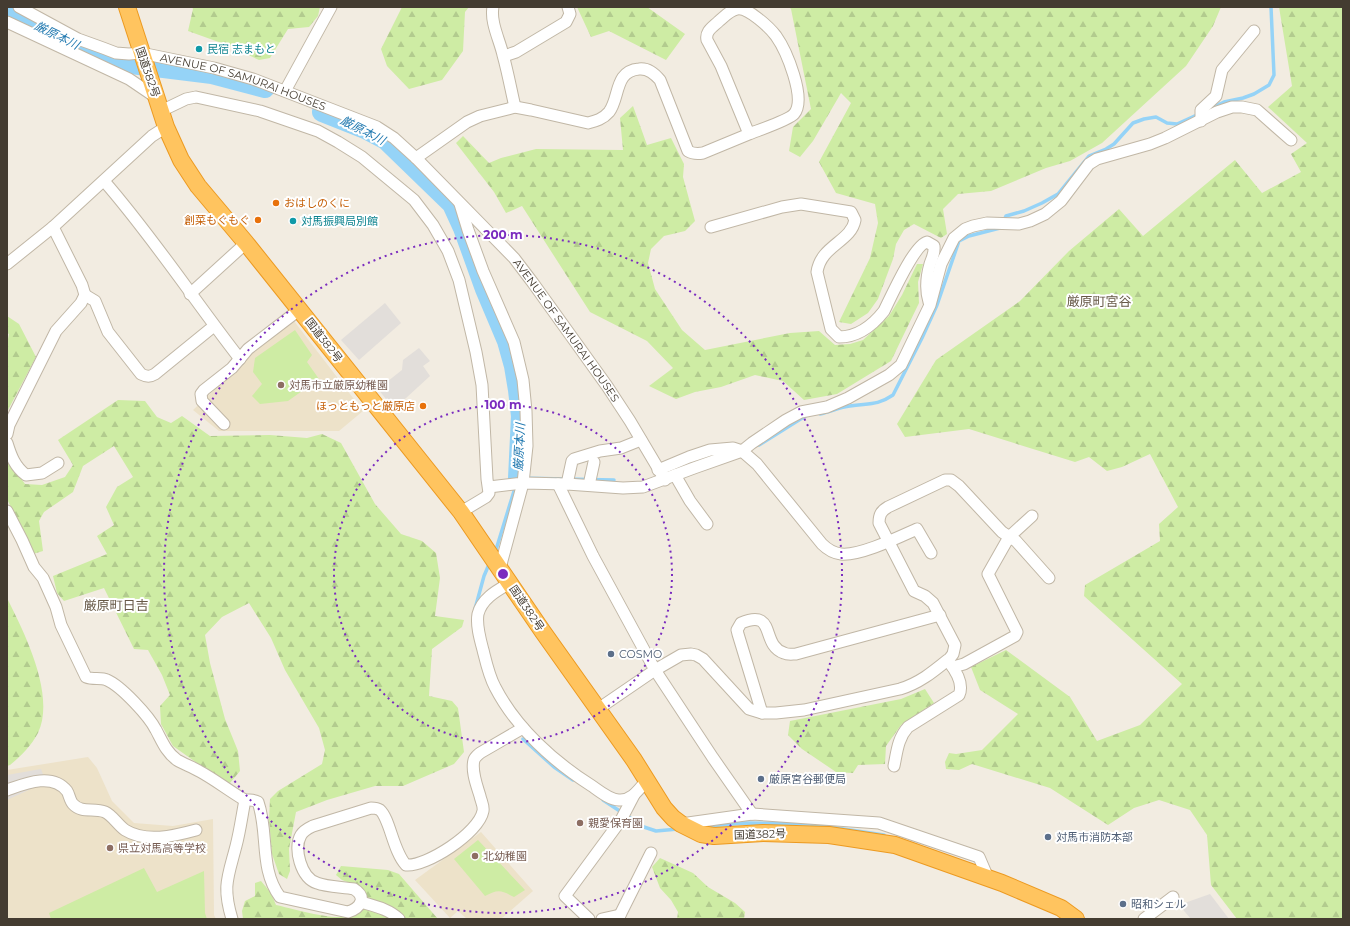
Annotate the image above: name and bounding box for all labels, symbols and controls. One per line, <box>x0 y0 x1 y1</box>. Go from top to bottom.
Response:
water label: 厳原本川 <box>32 18 84 53</box>
place label: 民宿 志まもと <box>207 42 276 56</box>
marker: 民宿 志まもと <box>194 44 204 54</box>
street label: 国道382号 <box>133 45 163 99</box>
street label: AVENUE OF SAMURAI HOUSES <box>159 50 328 114</box>
water label: 厳原本川 <box>338 112 390 148</box>
place label: おはしのくに <box>284 196 350 210</box>
marker: おはしのくに <box>271 198 281 208</box>
place label: 創菜もぐもぐ <box>184 213 250 227</box>
place label: 対馬振興局別館 <box>301 214 378 228</box>
marker: 創菜もぐもぐ <box>253 215 263 225</box>
marker: 対馬振興局別館 <box>288 216 298 226</box>
text: 200 m <box>483 227 523 242</box>
street label: AVENUE OF SAMURAI HOUSES <box>510 256 623 405</box>
district label: 厳原町宮谷 <box>1066 293 1132 309</box>
street label: 国道382号 <box>302 315 346 365</box>
place label: 対馬市立厳原幼稚園 <box>289 378 388 392</box>
marker: 対馬市立厳原幼稚園 <box>276 380 286 390</box>
text: 100 m <box>485 397 521 412</box>
place label: ほっともっと厳原店 <box>316 399 415 413</box>
marker: ほっともっと厳原店 <box>418 401 428 411</box>
water label: 厳原本川 <box>510 421 528 471</box>
centre of rings <box>496 567 510 581</box>
street label: 国道382号 <box>507 582 547 634</box>
district label: 厳原町日吉 <box>83 597 149 613</box>
place label: COSMO <box>619 647 662 661</box>
marker: COSMO <box>606 649 616 659</box>
place label: 厳原宮谷郵便局 <box>769 772 846 786</box>
marker: 厳原宮谷郵便局 <box>756 774 766 784</box>
place label: 親愛保育園 <box>588 816 643 830</box>
marker: 親愛保育園 <box>575 818 585 828</box>
street label: 国道382号 <box>734 826 786 842</box>
place label: 対馬市消防本部 <box>1056 830 1133 844</box>
marker: 対馬市消防本部 <box>1043 832 1053 842</box>
place label: 県立対馬高等学校 <box>118 841 206 855</box>
marker: 県立対馬高等学校 <box>105 843 115 853</box>
place label: 北幼稚園 <box>483 849 527 863</box>
marker: 北幼稚園 <box>470 851 480 861</box>
place label: 昭和シェル <box>1131 897 1186 911</box>
marker: 昭和シェル <box>1118 899 1128 909</box>

